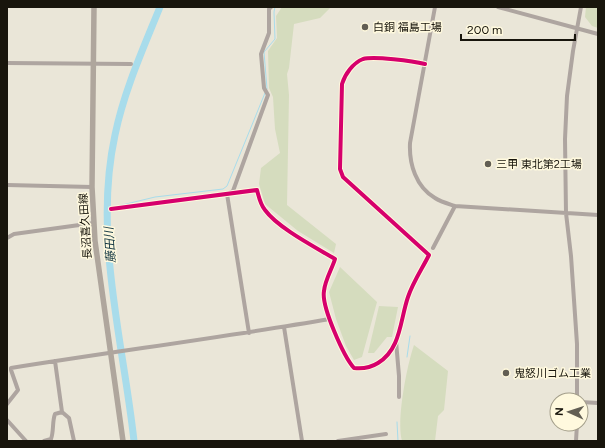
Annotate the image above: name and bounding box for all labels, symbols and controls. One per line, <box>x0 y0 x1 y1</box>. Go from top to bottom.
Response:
scale bar <box>461 16 575 42</box>
place label: 白銅 福島工場 <box>373 21 442 34</box>
marker: 白銅 福島工場 <box>360 22 370 32</box>
text: 200 m <box>467 23 502 37</box>
place label: 三甲 東北第2工場 <box>496 158 582 171</box>
marker: 三甲 東北第2工場 <box>483 159 493 169</box>
street label: 長沼喜久田線 <box>77 193 94 259</box>
water label: 藤田川 <box>102 225 118 263</box>
place label: 鬼怒川ゴム工業 <box>514 367 591 380</box>
marker: 鬼怒川ゴム工業 <box>501 368 511 378</box>
north arrow <box>549 392 589 432</box>
text: N <box>553 407 566 416</box>

